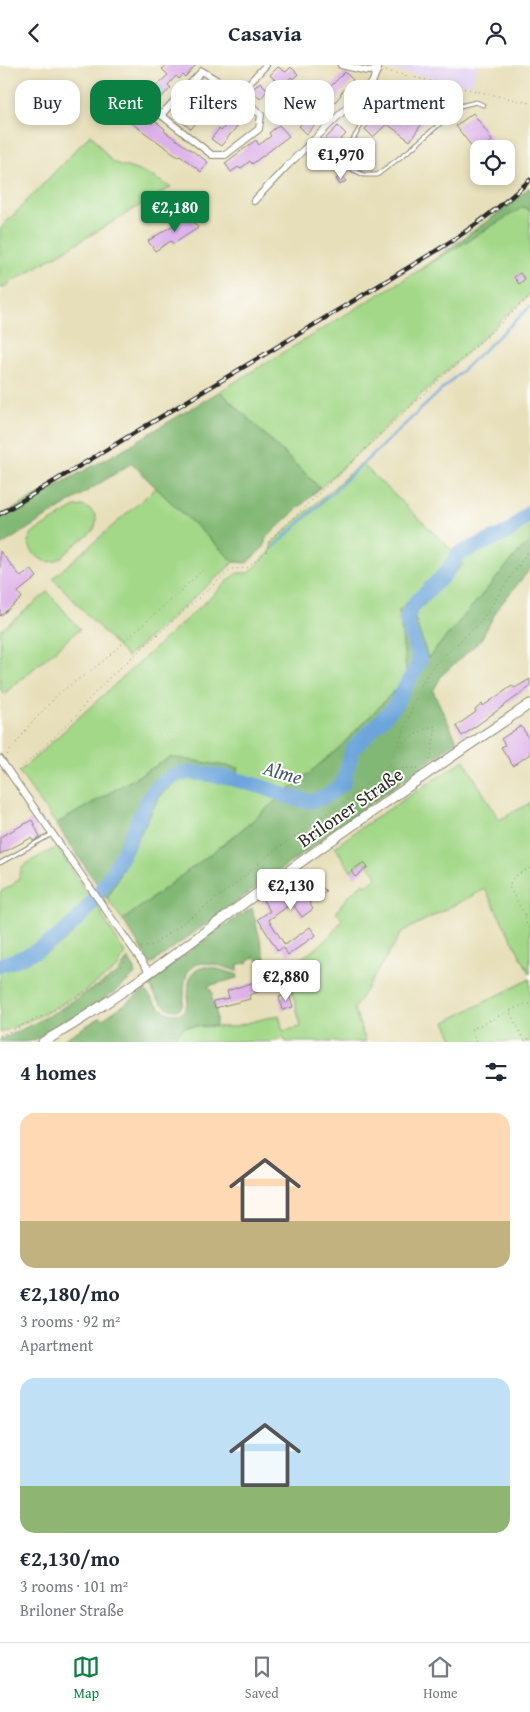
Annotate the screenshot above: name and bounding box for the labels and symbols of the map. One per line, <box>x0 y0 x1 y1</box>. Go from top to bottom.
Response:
pin: €1,970 <box>300 137 382 180</box>
pin: €2,180 <box>134 191 216 233</box>
water label: Alme <box>259 752 306 791</box>
street label: Briloner Straße <box>291 760 409 854</box>
pin: €2,130 <box>250 869 332 911</box>
pin: €2,880 <box>245 959 327 1002</box>

